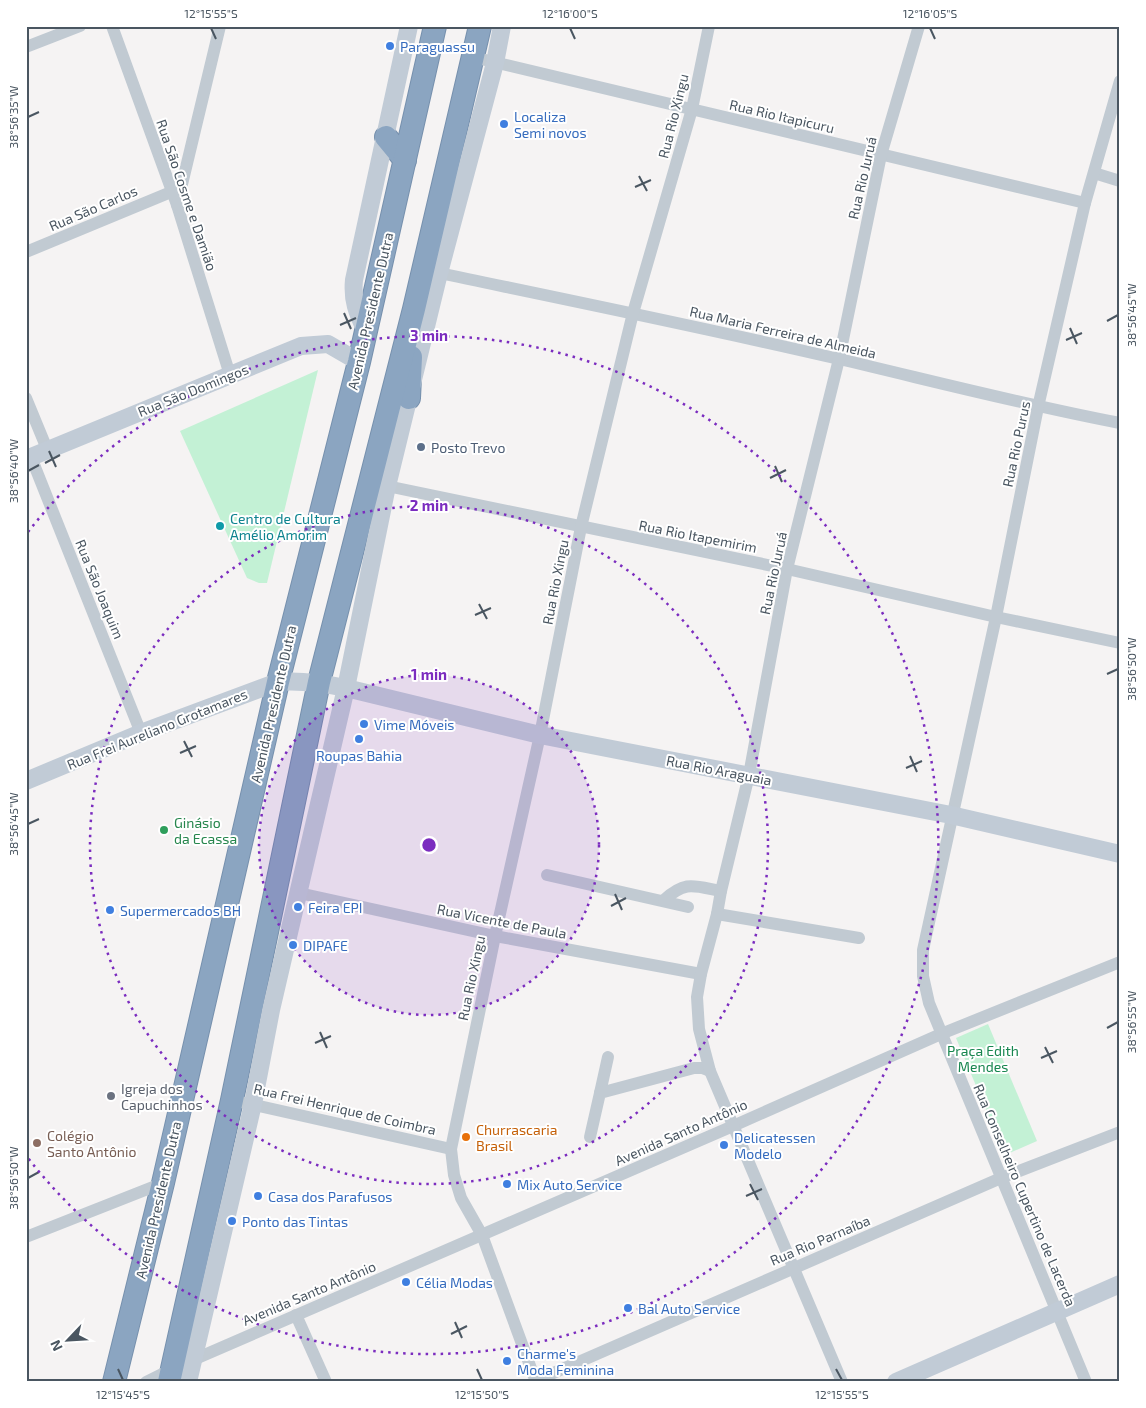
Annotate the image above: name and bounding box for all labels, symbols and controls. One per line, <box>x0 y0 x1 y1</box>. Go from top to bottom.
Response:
text: 12°15'55"S <box>184 6 238 20</box>
text: 12°16'00"S <box>542 6 598 20</box>
text: 12°16'05"S <box>903 6 958 20</box>
place label: Paraguassu <box>400 38 475 55</box>
marker: Paraguassu <box>384 40 396 52</box>
street label: Rua Rio Xingu <box>654 72 692 160</box>
text: 38°56'35"W <box>6 86 20 148</box>
street label: Rua Rio Itapicuru <box>728 96 836 136</box>
place label: Localiza Semi novos <box>514 108 587 141</box>
street label: Rua São Cosme e Damião <box>153 117 221 273</box>
marker: Localiza Semi novos <box>498 118 510 130</box>
street label: Rua Rio Juruá <box>844 135 880 221</box>
street label: Rua São Carlos <box>46 182 140 234</box>
street label: Avenida Presidente Dutra <box>344 231 396 391</box>
text: 38°56'45"W <box>1124 283 1138 347</box>
street label: Rua Maria Ferreira de Almeida <box>688 302 878 362</box>
text: 3 min <box>410 326 448 344</box>
street label: Rua São Domingos <box>135 360 251 420</box>
street label: Rua Rio Purus <box>999 399 1033 489</box>
text: 38°56'40"W <box>6 439 20 503</box>
place label: Posto Trevo <box>431 439 505 456</box>
marker: Posto Trevo <box>415 441 427 453</box>
text: 2 min <box>410 496 448 514</box>
place label: Centro de Cultura Amélio Amorim <box>230 510 341 543</box>
street label: Rua Rio Itapemirim <box>637 516 759 556</box>
marker: Centro de Cultura Amélio Amorim <box>214 520 226 532</box>
street label: Rua Rio Juruá <box>756 530 790 616</box>
street label: Rua São Joaquim <box>72 537 128 641</box>
street label: Rua Rio Xingu <box>538 538 572 626</box>
street label: Avenida Presidente Dutra <box>247 624 299 784</box>
text: 38°56'50"W <box>1124 637 1138 701</box>
text: 1 min <box>411 665 447 683</box>
street label: Rua Frei Aureliano Grotamares <box>64 685 250 773</box>
place label: Vime Móveis <box>374 716 455 733</box>
marker: Vime Móveis <box>358 718 370 730</box>
marker: Roupas Bahia <box>353 733 365 745</box>
place label: Roupas Bahia <box>316 747 402 764</box>
street label: Rua Rio Araguaia <box>665 751 773 789</box>
text: 38°56'45"W <box>6 792 20 856</box>
place label: Ginásio da Ecassa <box>174 814 237 847</box>
marker: Ginásio da Ecassa <box>158 824 170 836</box>
centre of rings <box>420 836 438 854</box>
place label: Feira EPI <box>308 899 363 916</box>
street label: Rua Vicente de Paula <box>436 900 568 942</box>
marker: Feira EPI <box>292 901 304 913</box>
place label: Supermercados BH <box>120 902 241 919</box>
marker: Supermercados BH <box>104 904 116 916</box>
street label: Rua Rio Xingu <box>454 934 488 1022</box>
place label: DIPAFE <box>303 937 348 954</box>
marker: DIPAFE <box>287 939 299 951</box>
text: 38°56'55"W <box>1124 991 1138 1053</box>
park label: Praça Edith Mendes <box>947 1042 1019 1075</box>
place label: Igreja dos Capuchinhos <box>121 1080 203 1113</box>
street label: Rua Frei Henrique de Coimbra <box>252 1080 438 1138</box>
street label: Rua Conselheiro Cupertino de Lacerda <box>970 1081 1080 1309</box>
marker: Igreja dos Capuchinhos <box>105 1090 117 1102</box>
street label: Avenida Santo Antônio <box>612 1095 750 1169</box>
street label: Avenida Presidente Dutra <box>132 1120 184 1280</box>
place label: Churrascaria Brasil <box>476 1121 557 1154</box>
place label: Colégio Santo Antônio <box>47 1127 136 1160</box>
place label: Delicatessen Modelo <box>734 1129 816 1162</box>
marker: Churrascaria Brasil <box>460 1131 472 1143</box>
marker: Colégio Santo Antônio <box>31 1137 43 1149</box>
marker: Delicatessen Modelo <box>718 1139 730 1151</box>
text: 38°56'50"W <box>6 1146 20 1210</box>
place label: Mix Auto Service <box>517 1176 622 1193</box>
marker: Mix Auto Service <box>501 1178 513 1190</box>
place label: Casa dos Parafusos <box>268 1188 392 1205</box>
marker: Casa dos Parafusos <box>252 1190 264 1202</box>
street label: Rua Rio Parnaíba <box>767 1211 873 1269</box>
place label: Ponto das Tintas <box>242 1213 348 1230</box>
marker: Ponto das Tintas <box>226 1215 238 1227</box>
street label: Avenida Santo Antônio <box>240 1257 378 1329</box>
place label: Célia Modas <box>416 1274 493 1291</box>
marker: Célia Modas <box>400 1276 412 1288</box>
place label: Bal Auto Service <box>638 1300 740 1317</box>
marker: Bal Auto Service <box>622 1302 634 1314</box>
north arrow <box>42 1316 92 1366</box>
text: N <box>46 1338 66 1354</box>
place label: Charme's Moda Feminina <box>517 1345 614 1378</box>
marker: Charme's Moda Feminina <box>501 1355 513 1367</box>
text: 12°15'45"S <box>96 1387 150 1401</box>
text: 12°15'50"S <box>455 1387 509 1401</box>
text: 12°15'55"S <box>815 1387 869 1401</box>

